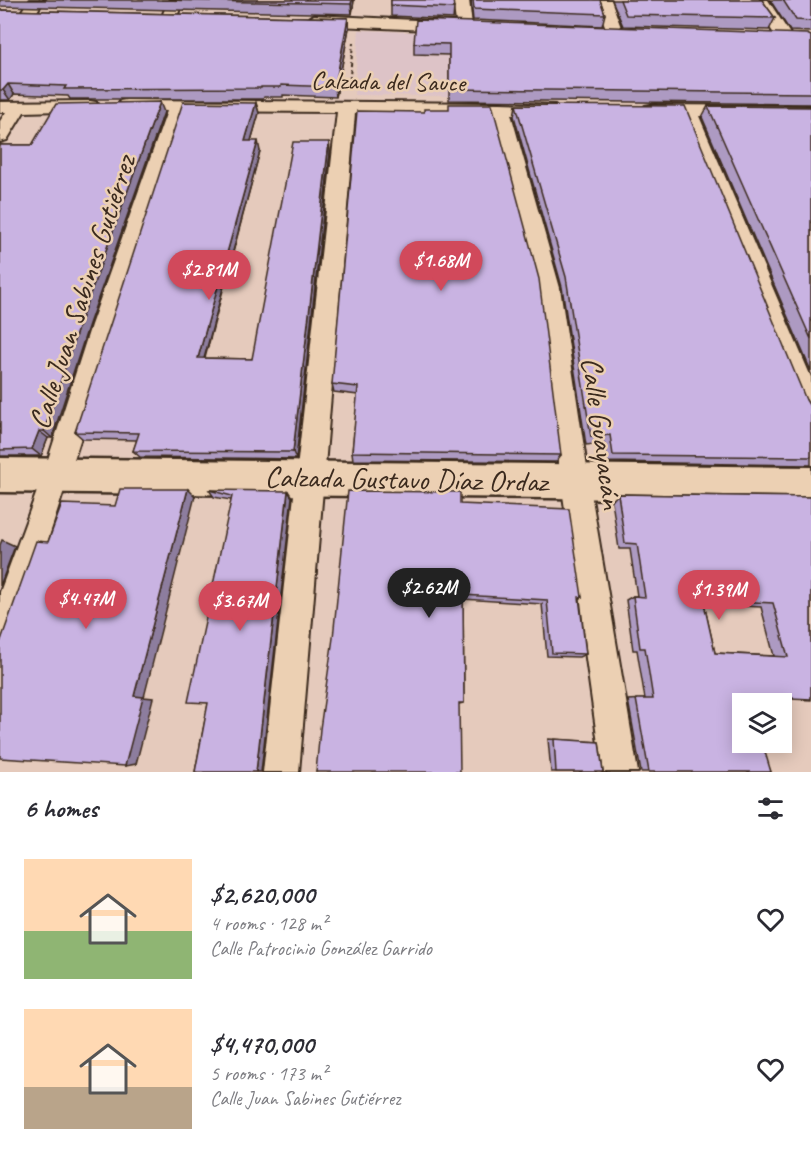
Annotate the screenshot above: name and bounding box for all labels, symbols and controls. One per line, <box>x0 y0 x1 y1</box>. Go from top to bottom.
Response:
street label: Calzada del Sauce <box>311 64 468 99</box>
street label: Calle Juan Sabines Gutiérrez <box>20 149 145 434</box>
pin: $1.68M <box>392 241 490 292</box>
text: $1.68M <box>414 248 468 273</box>
pin: $2.81M <box>160 250 258 301</box>
text: $2.81M <box>182 257 236 282</box>
street label: Calle Guayacán <box>573 355 632 513</box>
street label: Calzada Gustavo Díaz Ordaz <box>264 458 551 501</box>
pin: $2.62M <box>380 568 478 619</box>
pin: $1.39M <box>670 570 768 621</box>
text: $2.62M <box>402 575 456 600</box>
text: $1.39M <box>692 577 746 602</box>
pin: $4.47M <box>37 579 135 630</box>
pin: $3.67M <box>191 581 289 632</box>
text: $4.47M <box>59 586 113 611</box>
text: $3.67M <box>213 588 267 613</box>
map controls <box>732 693 792 753</box>
button: layers <box>732 693 792 753</box>
text: 6 homes <box>24 792 98 825</box>
icon: filters <box>754 792 787 825</box>
text: $2,620,000 <box>210 878 314 911</box>
icon: home <box>72 883 144 955</box>
icon: heart <box>754 903 787 936</box>
text: 4 rooms · 128 m² <box>210 911 327 936</box>
text: Calle Patrocinio González Garrido <box>210 936 432 961</box>
text: $4,470,000 <box>210 1028 314 1061</box>
icon: home <box>72 1033 144 1105</box>
icon: heart <box>754 1053 787 1086</box>
text: 5 rooms · 173 m² <box>210 1061 327 1086</box>
text: Calle Juan Sabines Gutiérrez <box>210 1086 401 1111</box>

